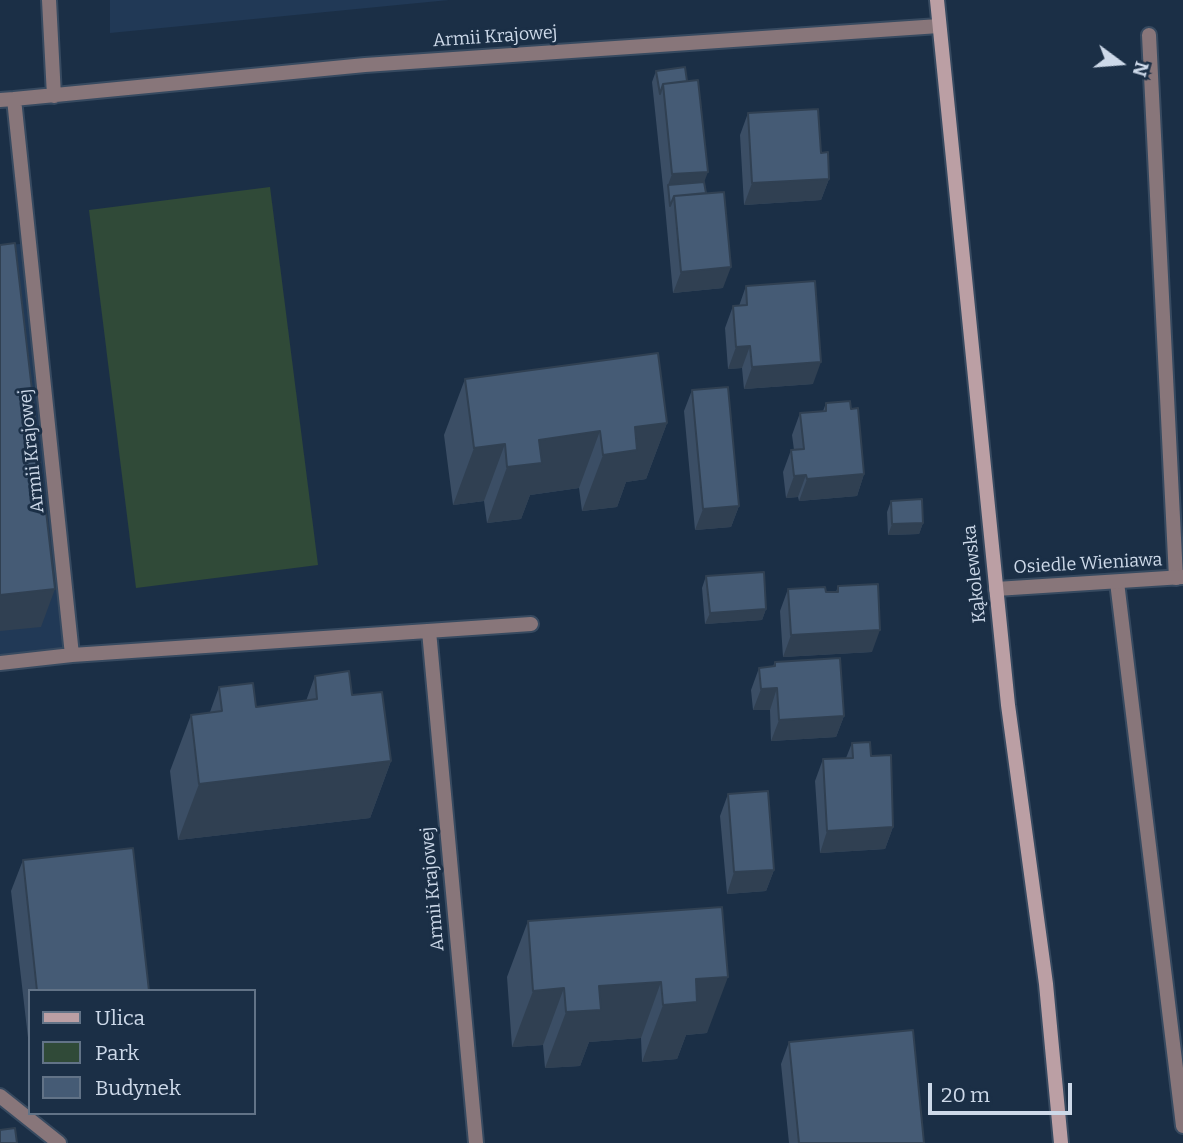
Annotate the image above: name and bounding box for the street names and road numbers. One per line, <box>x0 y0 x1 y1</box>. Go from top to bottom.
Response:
street label: Armii Krajowej <box>432 22 558 52</box>
street label: Armii Krajowej <box>15 388 49 514</box>
street label: Kąkolewska <box>959 524 991 624</box>
street label: Osiedle Wieniawa <box>1013 549 1163 579</box>
street label: Armii Krajowej <box>417 826 449 952</box>

